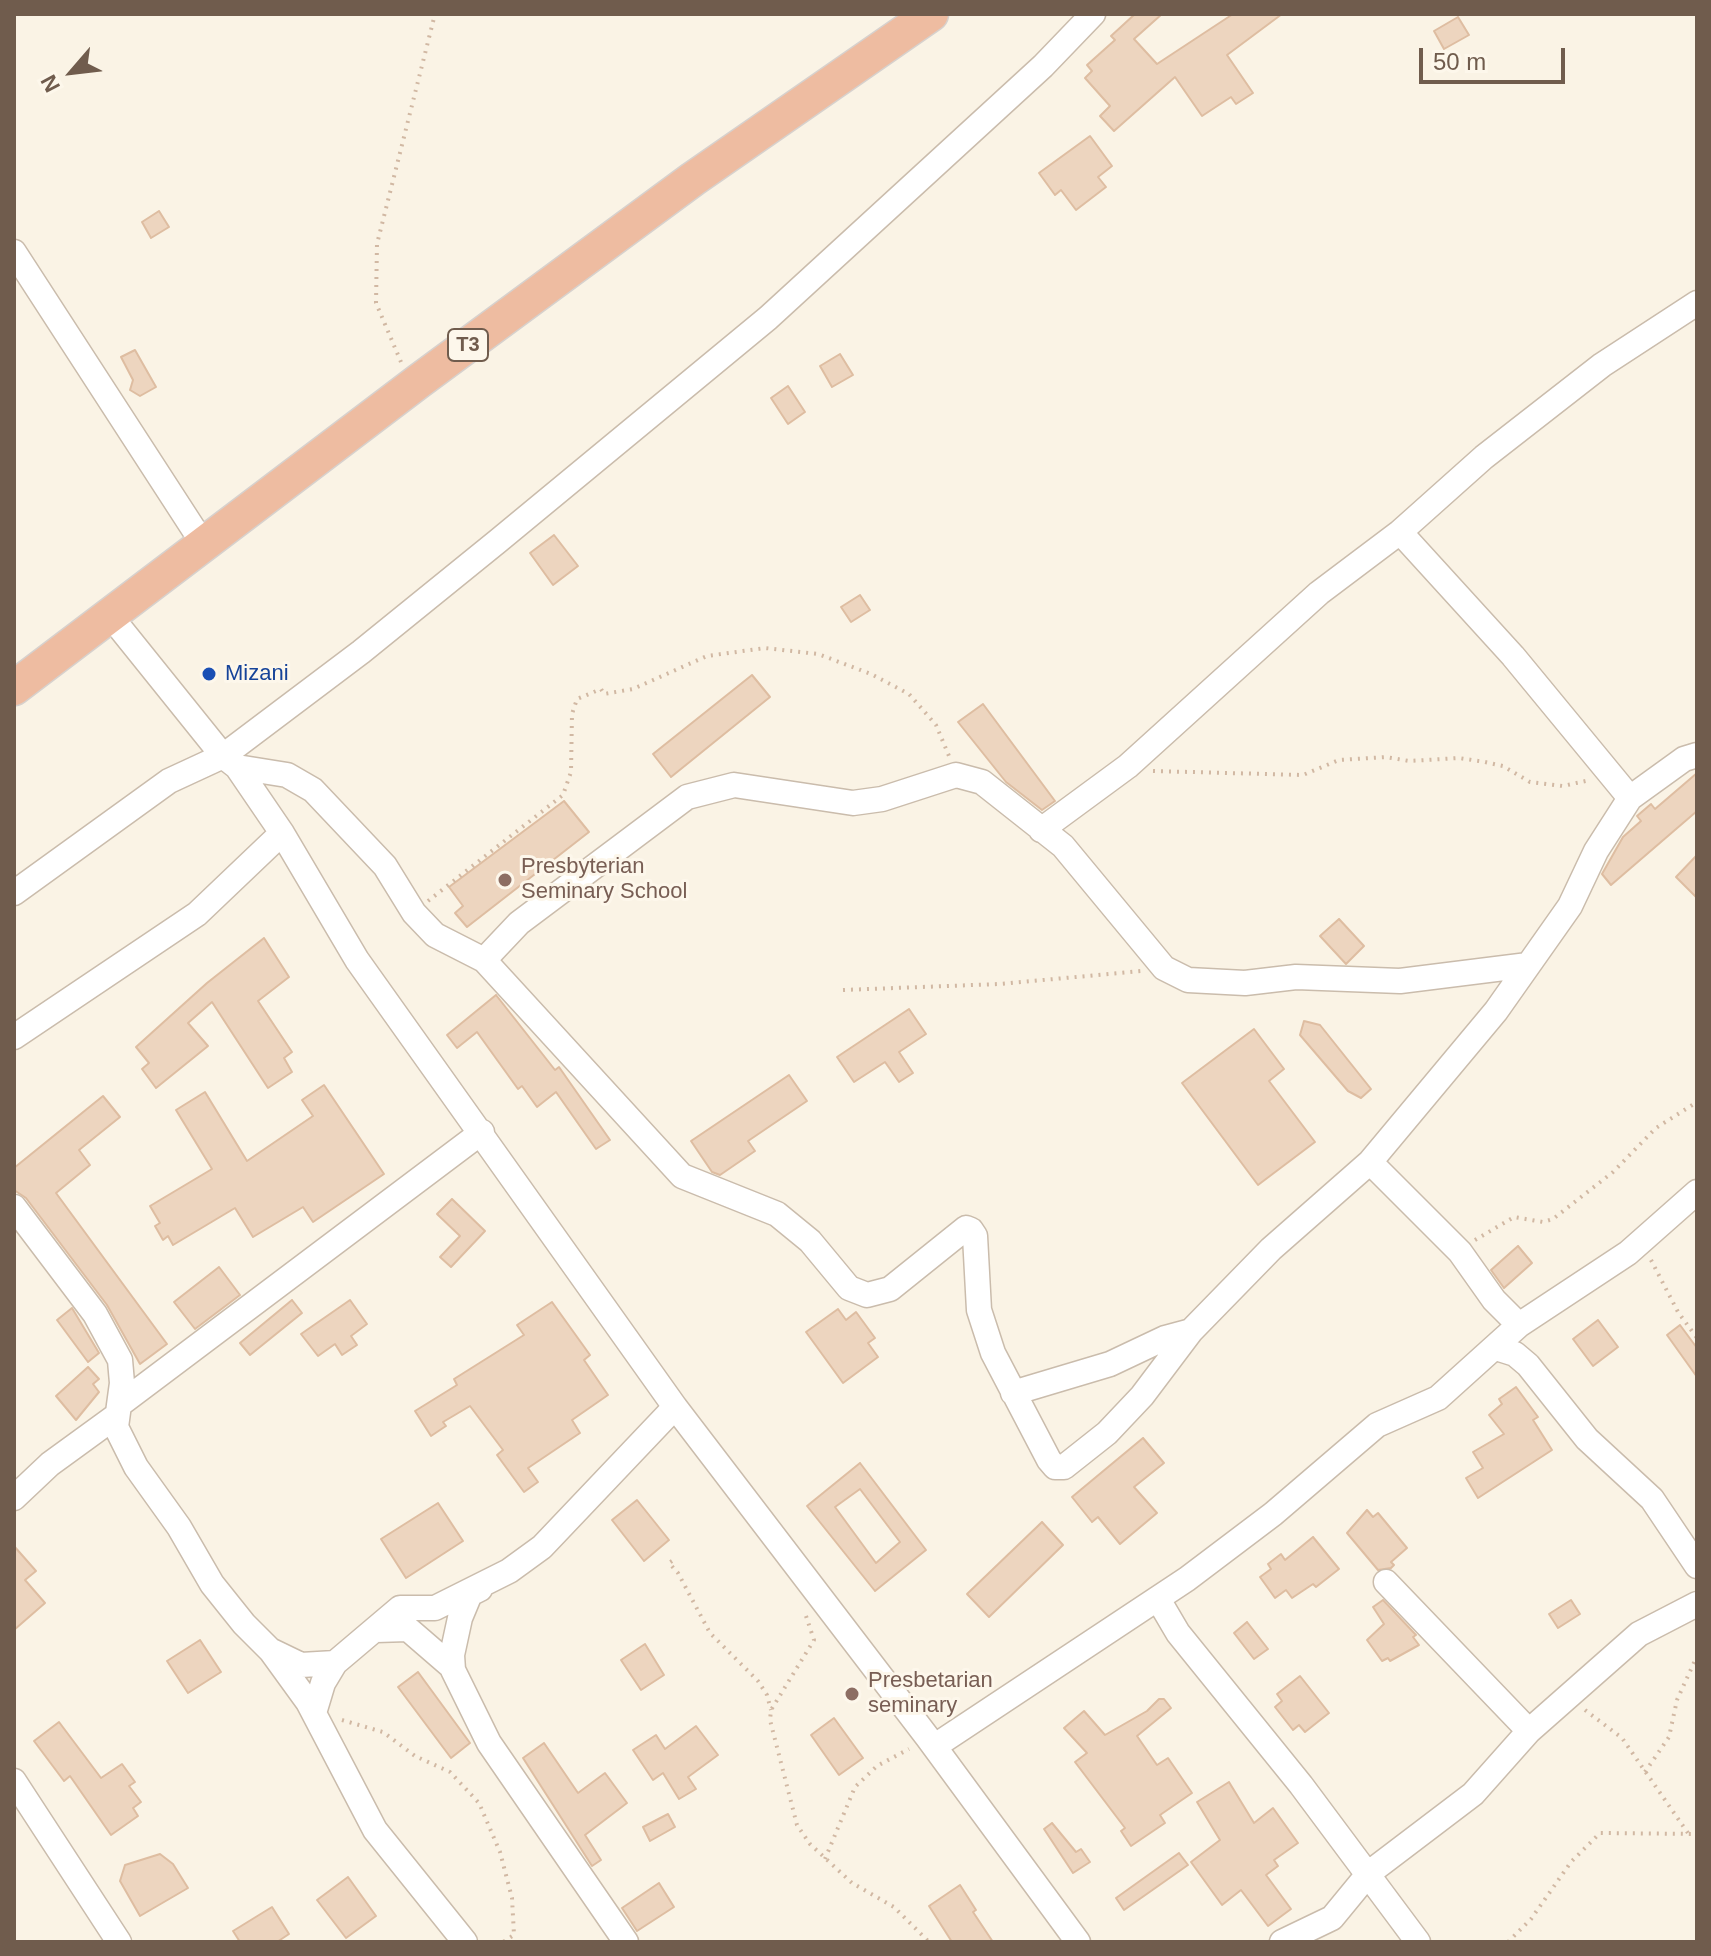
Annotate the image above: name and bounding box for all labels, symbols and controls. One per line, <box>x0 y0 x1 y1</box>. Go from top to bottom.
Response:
north arrow <box>32 32 112 112</box>
scale bar <box>1423 32 1569 82</box>
text: 50 m <box>1433 48 1486 75</box>
text: N <box>36 71 65 96</box>
road number: T3 <box>448 329 488 361</box>
place label: Mizani <box>225 661 289 687</box>
marker: Mizani <box>200 665 218 683</box>
place label: Presbyterian Seminary School <box>521 854 687 906</box>
marker: Presbyterian Seminary School <box>496 871 514 889</box>
place label: Presbetarian seminary <box>868 1668 993 1720</box>
marker: Presbetarian seminary <box>843 1685 861 1703</box>

